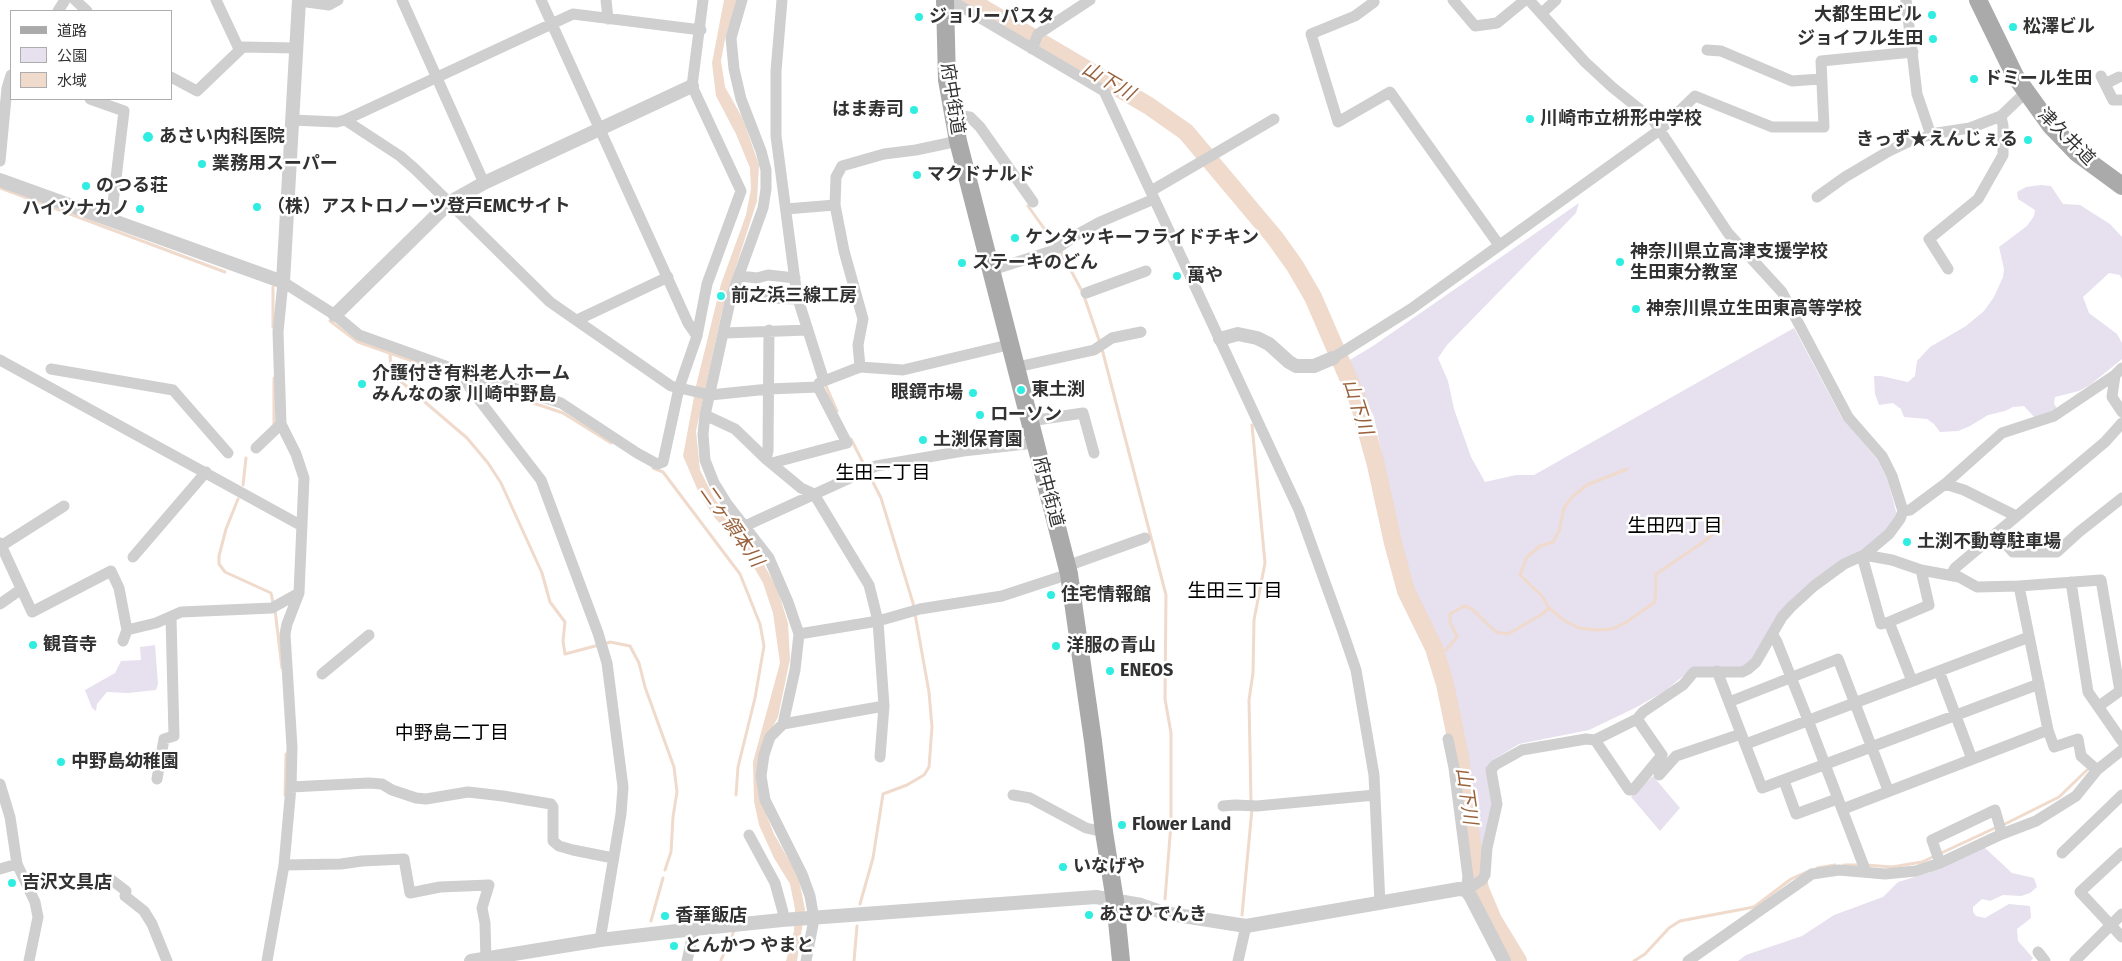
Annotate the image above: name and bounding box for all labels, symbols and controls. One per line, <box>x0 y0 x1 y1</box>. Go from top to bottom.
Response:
place label: 大都生田ビル <box>1814 4 1922 26</box>
place label: ジョリーパスタ <box>929 6 1055 28</box>
marker: 大都生田ビル <box>1926 9 1938 21</box>
legend <box>10 10 172 100</box>
marker: ジョリーパスタ <box>913 11 925 23</box>
place label: 松澤ビル <box>2023 16 2095 38</box>
marker: 松澤ビル <box>2007 21 2019 33</box>
text: 道路 <box>57 22 87 40</box>
place label: ジョイフル生田 <box>1797 28 1923 50</box>
marker: ジョイフル生田 <box>1927 33 1939 45</box>
text: 公園 <box>57 47 87 65</box>
water label: 山下川 <box>1078 58 1138 106</box>
street label: 府中街道 <box>936 62 968 136</box>
place label: ドミール生田 <box>1984 68 2092 90</box>
text: 水域 <box>57 72 87 90</box>
marker: ドミール生田 <box>1968 73 1980 85</box>
place label: はま寿司 <box>832 99 904 121</box>
marker: はま寿司 <box>908 104 920 116</box>
street label: 津久井道 <box>2033 104 2099 170</box>
place label: 川崎市立枡形中学校 <box>1540 108 1702 130</box>
marker: 川崎市立枡形中学校 <box>1524 113 1536 125</box>
place label: あさい内科医院 <box>159 126 285 148</box>
place label: きっず★えんじぇる <box>1856 129 2018 151</box>
marker: あさい内科医院 <box>141 130 155 144</box>
marker: きっず★えんじぇる <box>2022 134 2034 146</box>
place label: 業務用スーパー <box>212 153 338 175</box>
marker: 業務用スーパー <box>196 158 208 170</box>
place label: マクドナルド <box>927 164 1035 186</box>
marker: マクドナルド <box>911 169 923 181</box>
place label: のつる荘 <box>96 175 168 197</box>
marker: のつる荘 <box>80 180 92 192</box>
place label: （株）アストロノーツ登戸EMCサイト <box>267 196 571 218</box>
place label: ハイツナカノ <box>22 198 130 220</box>
marker: （株）アストロノーツ登戸EMCサイト <box>251 201 263 213</box>
marker: ハイツナカノ <box>134 203 146 215</box>
place label: ケンタッキーフライドチキン <box>1025 227 1259 249</box>
marker: ケンタッキーフライドチキン <box>1009 232 1021 244</box>
place label: 神奈川県立高津支援学校 生田東分教室 <box>1630 241 1828 284</box>
place label: ステーキのどん <box>972 252 1098 274</box>
marker: 神奈川県立高津支援学校 生田東分教室 <box>1614 256 1626 268</box>
marker: ステーキのどん <box>956 257 968 269</box>
place label: 萬や <box>1187 265 1223 287</box>
marker: 萬や <box>1171 270 1183 282</box>
place label: 前之浜三線工房 <box>731 285 857 307</box>
marker: 前之浜三線工房 <box>715 290 727 302</box>
place label: 神奈川県立生田東高等学校 <box>1646 298 1862 320</box>
marker: 神奈川県立生田東高等学校 <box>1630 303 1642 315</box>
place label: 介護付き有料老人ホーム みんなの家 川崎中野島 <box>372 363 570 406</box>
water label: 山下川 <box>1337 376 1377 438</box>
marker: 介護付き有料老人ホーム みんなの家 川崎中野島 <box>356 378 368 390</box>
place label: 東土渕 <box>1031 379 1085 401</box>
place label: 眼鏡市場 <box>891 382 963 404</box>
marker: 東土渕 <box>1015 384 1027 396</box>
marker: 眼鏡市場 <box>967 387 979 399</box>
place label: ローソン <box>990 404 1062 426</box>
marker: ローソン <box>974 409 986 421</box>
place label: 土渕保育園 <box>933 429 1023 451</box>
marker: 土渕保育園 <box>917 434 929 446</box>
street label: 府中街道 <box>1028 454 1068 530</box>
district label: 生田二丁目 <box>836 463 930 485</box>
water label: 二ヶ領本川 <box>694 481 768 571</box>
district label: 生田四丁目 <box>1628 516 1722 538</box>
place label: 土渕不動尊駐車場 <box>1917 531 2061 553</box>
marker: 土渕不動尊駐車場 <box>1901 536 1913 548</box>
district label: 生田三丁目 <box>1188 581 1282 603</box>
place label: 住宅情報館 <box>1061 584 1151 606</box>
marker: 住宅情報館 <box>1045 589 1057 601</box>
place label: 観音寺 <box>43 634 97 656</box>
place label: 洋服の青山 <box>1066 635 1156 657</box>
marker: 観音寺 <box>27 639 39 651</box>
marker: 洋服の青山 <box>1050 640 1062 652</box>
place label: ENEOS <box>1120 660 1173 682</box>
marker: ENEOS <box>1104 665 1116 677</box>
district label: 中野島二丁目 <box>395 723 509 745</box>
place label: 中野島幼稚園 <box>71 751 179 773</box>
marker: 中野島幼稚園 <box>55 756 67 768</box>
water label: 山下川 <box>1451 766 1481 826</box>
place label: Flower Land <box>1132 814 1231 836</box>
marker: Flower Land <box>1116 819 1128 831</box>
place label: いなげや <box>1073 856 1145 878</box>
marker: いなげや <box>1057 861 1069 873</box>
place label: 吉沢文具店 <box>22 872 112 894</box>
marker: 吉沢文具店 <box>6 877 18 889</box>
place label: あさひでんき <box>1099 904 1207 926</box>
place label: 香華飯店 <box>675 905 747 927</box>
marker: あさひでんき <box>1083 909 1095 921</box>
marker: 香華飯店 <box>659 910 671 922</box>
place label: とんかつ やまと <box>684 935 814 957</box>
marker: とんかつ やまと <box>668 940 680 952</box>

